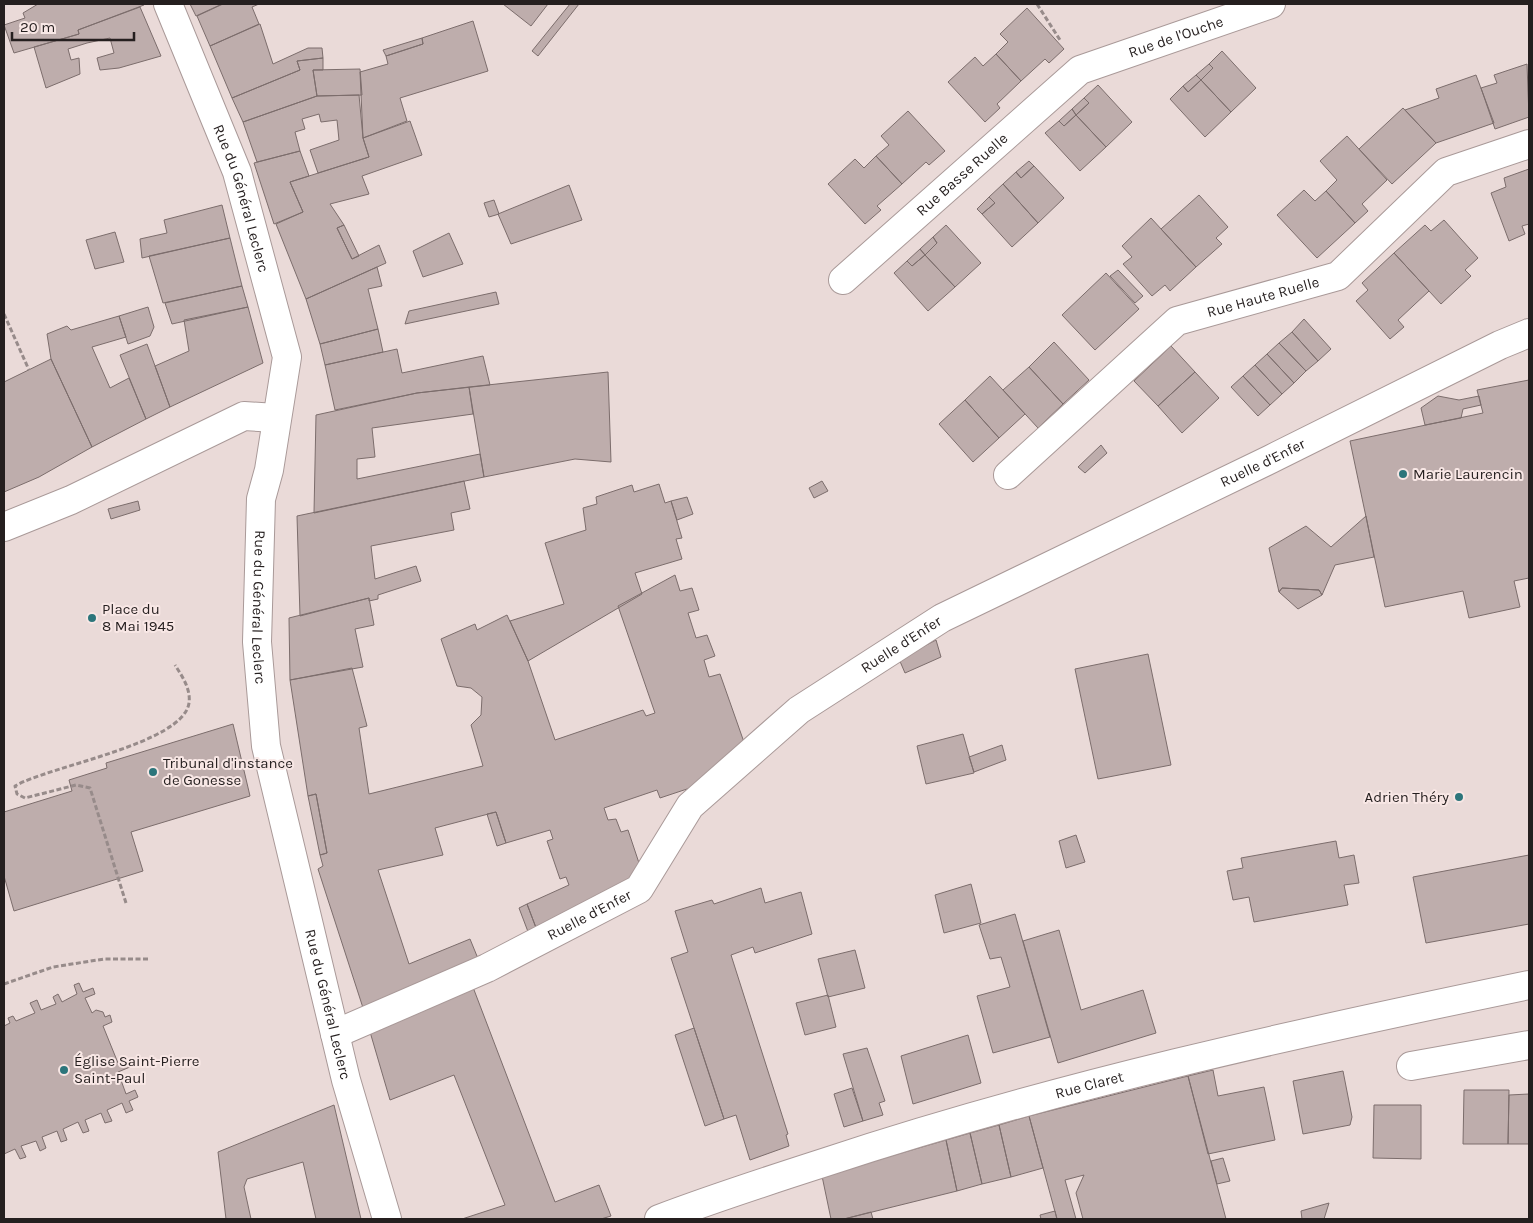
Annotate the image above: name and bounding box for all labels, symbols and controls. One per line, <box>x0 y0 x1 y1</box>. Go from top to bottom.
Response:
scale bar <box>12 10 135 42</box>
street label: Rue de l'Ouche <box>1126 12 1226 62</box>
text: 20 m <box>20 18 55 36</box>
street label: Rue du Général Leclerc <box>209 122 273 274</box>
street label: Rue Basse Ruelle <box>913 129 1011 220</box>
street label: Rue Haute Ruelle <box>1205 273 1321 321</box>
street label: Ruelle d'Enfer <box>1217 434 1309 491</box>
place label: Marie Laurencin <box>1413 465 1523 483</box>
marker: Marie Laurencin <box>1397 468 1409 480</box>
street label: Rue du Général Leclerc <box>248 530 270 685</box>
place label: Place du 8 Mai 1945 <box>102 600 174 635</box>
street label: Ruelle d'Enfer <box>857 611 945 677</box>
marker: Place du 8 Mai 1945 <box>86 612 98 624</box>
place label: Tribunal d'instance de Gonesse <box>163 754 293 789</box>
marker: Tribunal d'instance de Gonesse <box>147 766 159 778</box>
place label: Adrien Théry <box>1365 788 1449 806</box>
marker: Adrien Théry <box>1453 791 1465 803</box>
street label: Ruelle d'Enfer <box>544 885 635 944</box>
street label: Rue du Général Leclerc <box>301 927 355 1082</box>
place label: Église Saint-Pierre Saint-Paul <box>74 1052 199 1087</box>
marker: Église Saint-Pierre Saint-Paul <box>58 1064 70 1076</box>
street label: Rue Claret <box>1053 1067 1126 1103</box>

